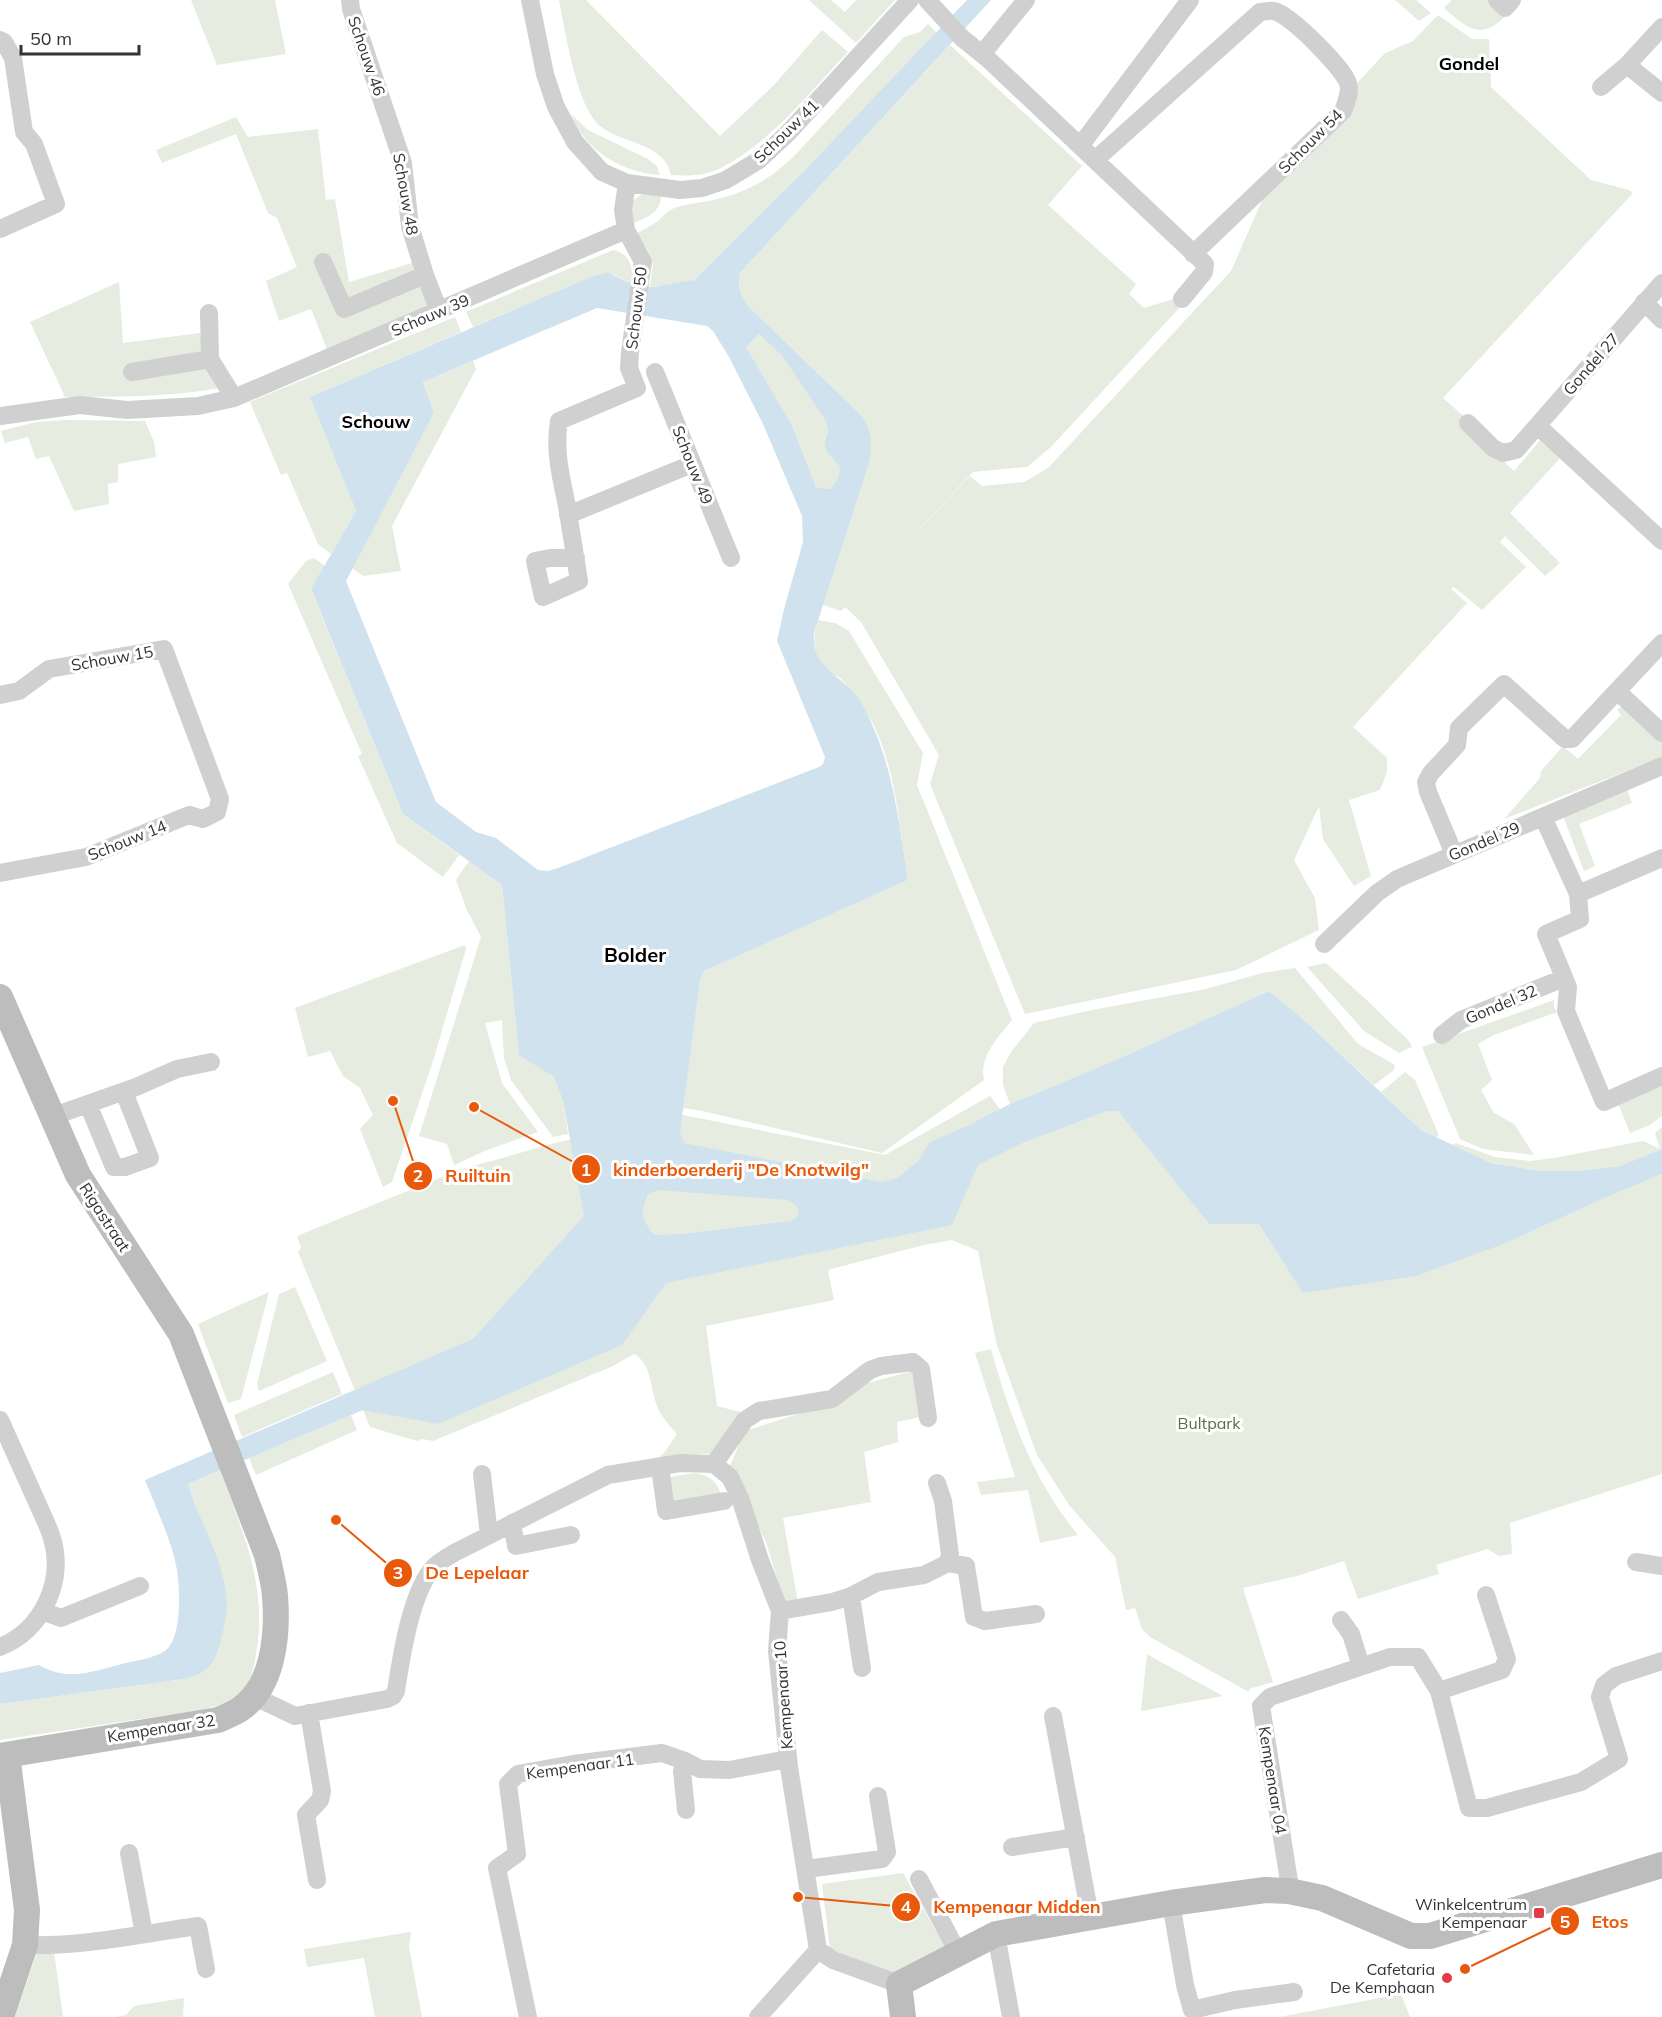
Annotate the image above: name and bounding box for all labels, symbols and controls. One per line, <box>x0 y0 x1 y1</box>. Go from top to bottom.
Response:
street label: Schouw 46 <box>344 14 390 98</box>
scale bar <box>21 18 140 56</box>
text: 50 m <box>30 27 72 50</box>
district label: Gondel <box>1439 52 1499 75</box>
street label: Schouw 41 <box>749 95 823 167</box>
street label: Schouw 54 <box>1274 104 1347 177</box>
street label: Schouw 48 <box>389 151 423 237</box>
street label: Schouw 50 <box>621 266 651 350</box>
street label: Schouw 39 <box>388 290 472 340</box>
street label: Gondel 27 <box>1559 329 1623 399</box>
district label: Schouw <box>342 410 411 433</box>
street label: Schouw 49 <box>668 423 718 507</box>
street label: Schouw 15 <box>69 641 155 675</box>
street label: Schouw 14 <box>85 815 170 865</box>
street label: Gondel 29 <box>1445 817 1523 865</box>
district label: Bolder <box>604 942 666 967</box>
street label: Gondel 32 <box>1462 980 1540 1028</box>
callout: kinderboerderij "De Knotwilg" <box>571 1151 881 1187</box>
callout: Ruiltuin <box>403 1158 523 1194</box>
text: 1 <box>581 1158 591 1181</box>
text: kinderboerderij "De Knotwilg" <box>613 1158 869 1181</box>
text: 2 <box>413 1164 423 1187</box>
text: Ruiltuin <box>445 1164 511 1187</box>
street label: Rigastraat <box>75 1179 135 1256</box>
park label: Bultpark <box>1178 1413 1241 1433</box>
callout: De Lepelaar <box>383 1555 541 1591</box>
text: 3 <box>393 1561 403 1584</box>
text: De Lepelaar <box>425 1561 530 1584</box>
street label: Kempenaar 10 <box>769 1640 797 1750</box>
street label: Kempenaar 32 <box>106 1710 216 1746</box>
street label: Kempenaar 04 <box>1255 1725 1291 1836</box>
street label: Kempenaar 11 <box>525 1749 635 1783</box>
callout: Kempenaar Midden <box>891 1889 1112 1925</box>
place label: Winkelcentrum Kempenaar <box>1415 1894 1527 1932</box>
text: 4 <box>901 1895 912 1918</box>
text: Kempenaar Midden <box>933 1895 1101 1918</box>
callout: Etos <box>1550 1903 1641 1939</box>
marker: Winkelcentrum Kempenaar <box>1532 1906 1546 1920</box>
text: 5 <box>1560 1910 1571 1933</box>
text: Etos <box>1591 1910 1629 1933</box>
place label: Cafetaria De Kemphaan <box>1330 1959 1435 1997</box>
marker: Cafetaria De Kemphaan <box>1440 1971 1454 1985</box>

